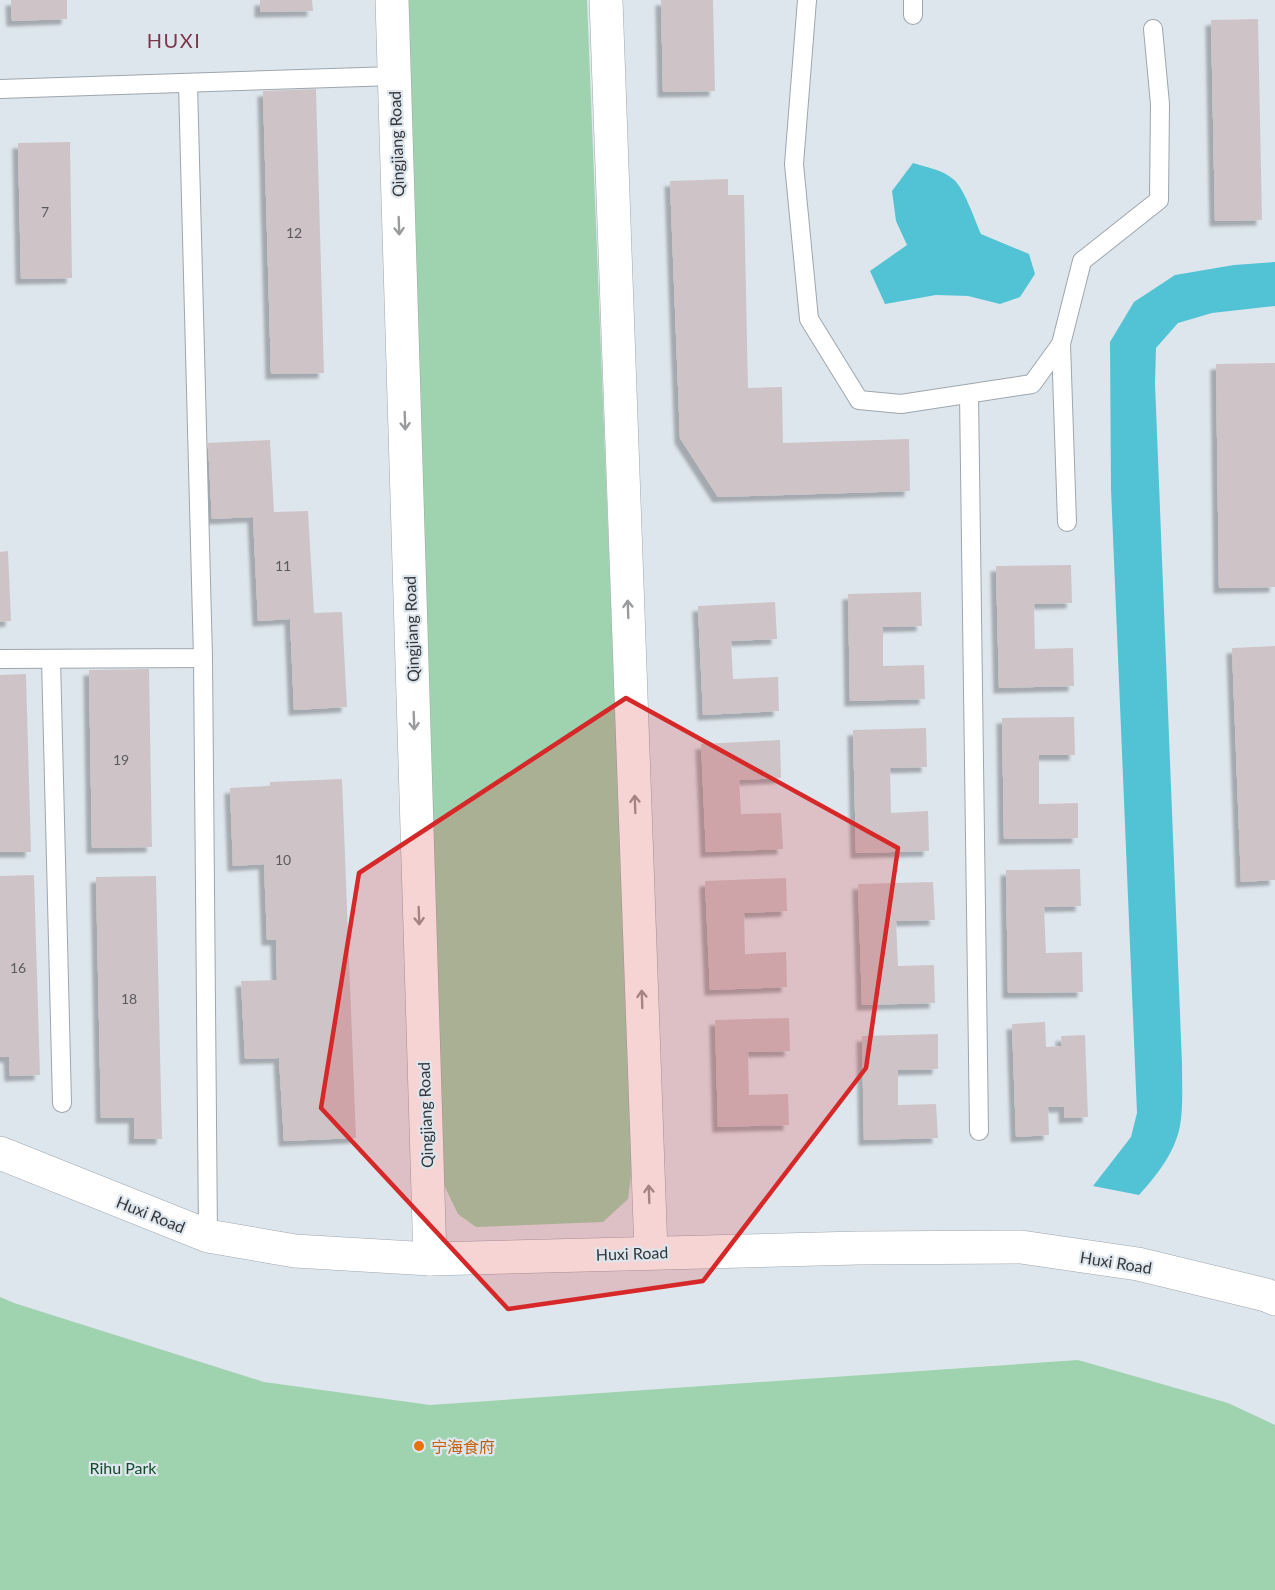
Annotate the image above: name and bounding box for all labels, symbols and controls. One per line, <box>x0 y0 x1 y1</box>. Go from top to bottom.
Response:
district label: HUXI <box>147 28 201 52</box>
street label: Qingjiang Road <box>385 91 407 197</box>
house number: 7 <box>41 203 49 220</box>
one-way arrow <box>393 216 405 236</box>
house number: 12 <box>286 224 302 241</box>
one-way arrow <box>399 411 410 431</box>
house number: 11 <box>275 557 291 574</box>
street label: Qingjiang Road <box>400 576 422 682</box>
one-way arrow <box>622 600 633 620</box>
one-way arrow <box>408 711 419 731</box>
house number: 19 <box>113 751 129 768</box>
one-way arrow <box>629 794 641 814</box>
house number: 10 <box>275 851 291 868</box>
one-way arrow <box>414 906 425 926</box>
house number: 16 <box>10 959 26 976</box>
one-way arrow <box>636 989 648 1009</box>
house number: 18 <box>121 990 137 1007</box>
street label: Qingjiang Road <box>414 1062 436 1168</box>
one-way arrow <box>644 1184 655 1204</box>
street label: Huxi Road <box>114 1192 188 1236</box>
street label: Huxi Road <box>595 1242 669 1264</box>
street label: Huxi Road <box>1079 1247 1153 1277</box>
place label: 宁海食府 <box>431 1437 495 1456</box>
marker: 宁海食府 <box>412 1439 426 1453</box>
park label: Rihu Park <box>90 1458 157 1477</box>

